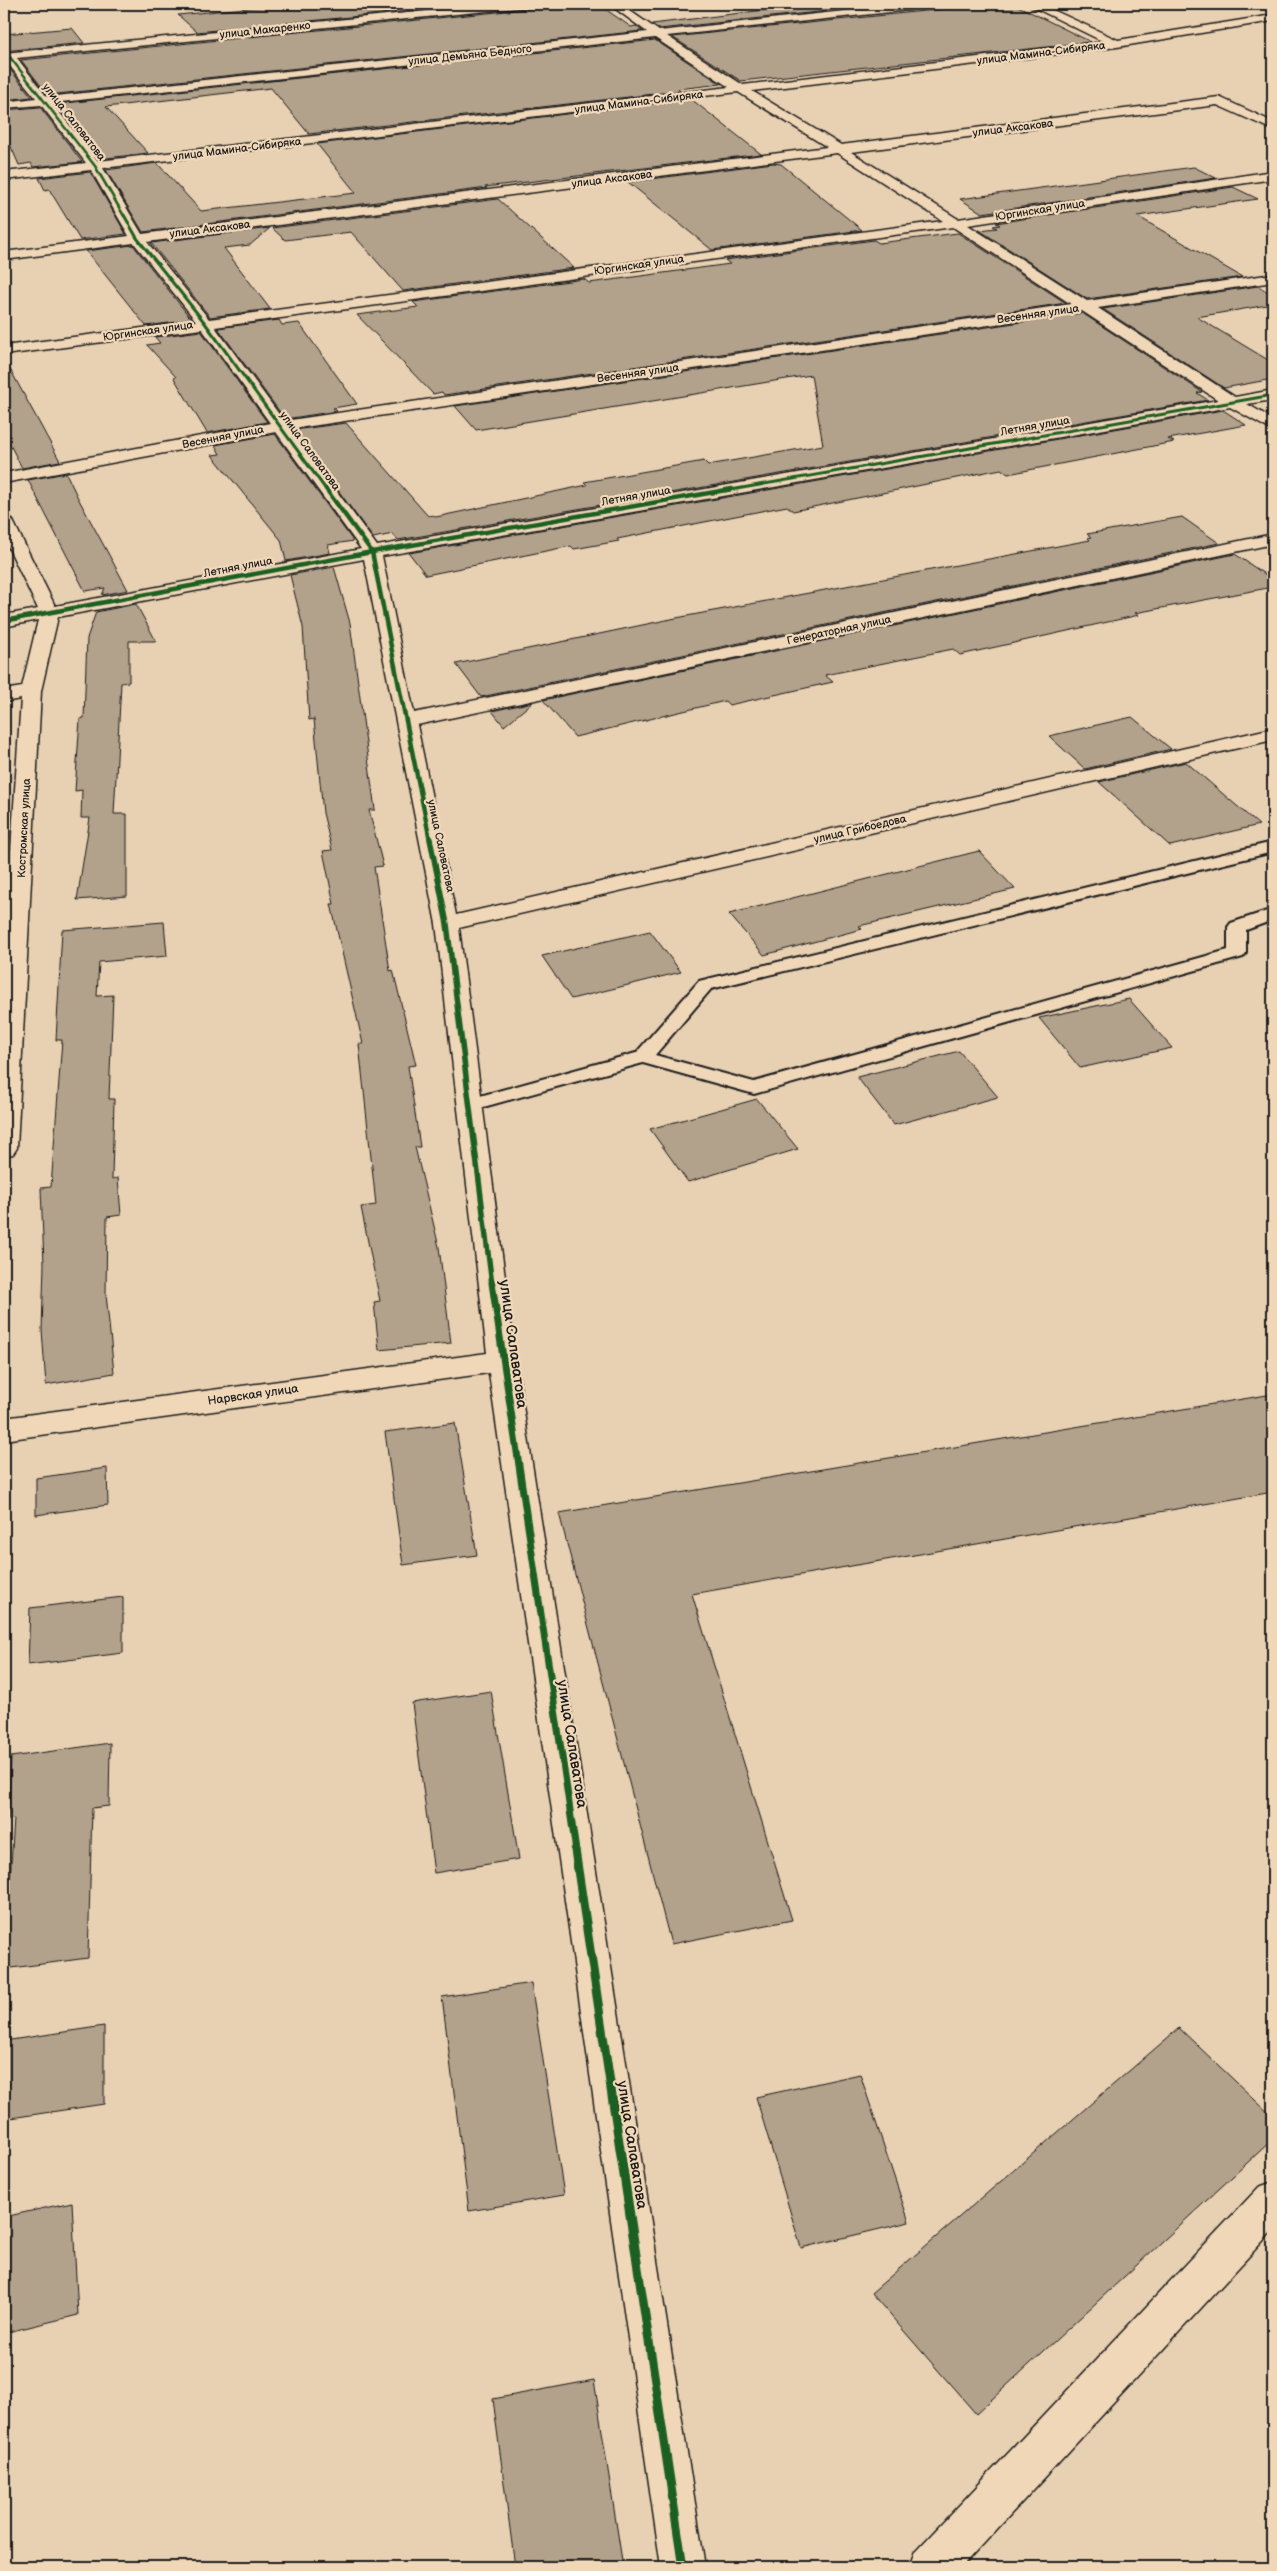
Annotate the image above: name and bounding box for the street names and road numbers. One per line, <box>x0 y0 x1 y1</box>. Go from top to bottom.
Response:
street label: улица Макаренко <box>219 19 311 41</box>
street label: улица Мамина-Сибиряка <box>976 39 1107 67</box>
street label: улица Демьяна Бедного <box>408 42 533 68</box>
street label: улица Саловатова <box>40 81 109 164</box>
street label: улица Мамина-Сибиряка <box>574 88 705 116</box>
street label: улица Аксакова <box>972 117 1055 139</box>
street label: улица Мамина-Сибиряка <box>172 135 303 163</box>
street label: улица Аксакова <box>571 168 654 190</box>
street label: Юргинская улица <box>994 196 1086 224</box>
street label: улица Аксакова <box>169 218 252 240</box>
street label: Юргинская улица <box>593 252 685 278</box>
street label: Весенняя улица <box>996 302 1080 326</box>
street label: Юргинская улица <box>102 318 194 344</box>
street label: Весенняя улица <box>596 361 680 385</box>
street label: улица Саловатова <box>277 409 343 493</box>
street label: Летняя улица <box>998 413 1071 439</box>
street label: Весенняя улица <box>181 423 265 451</box>
street label: Летняя улица <box>599 483 672 509</box>
street label: Летняя улица <box>201 554 274 580</box>
street label: Генераторная улица <box>786 612 893 647</box>
street label: Костромская улица <box>15 777 33 878</box>
street label: улица Саловатова <box>425 798 457 894</box>
street label: улица Грибоедова <box>813 812 908 846</box>
street label: улица Салаватова <box>495 1278 531 1410</box>
street label: Нарвская улица <box>207 1381 299 1409</box>
street label: улица Салаватова <box>552 1678 592 1810</box>
street label: улица Салаватова <box>612 2079 652 2211</box>

